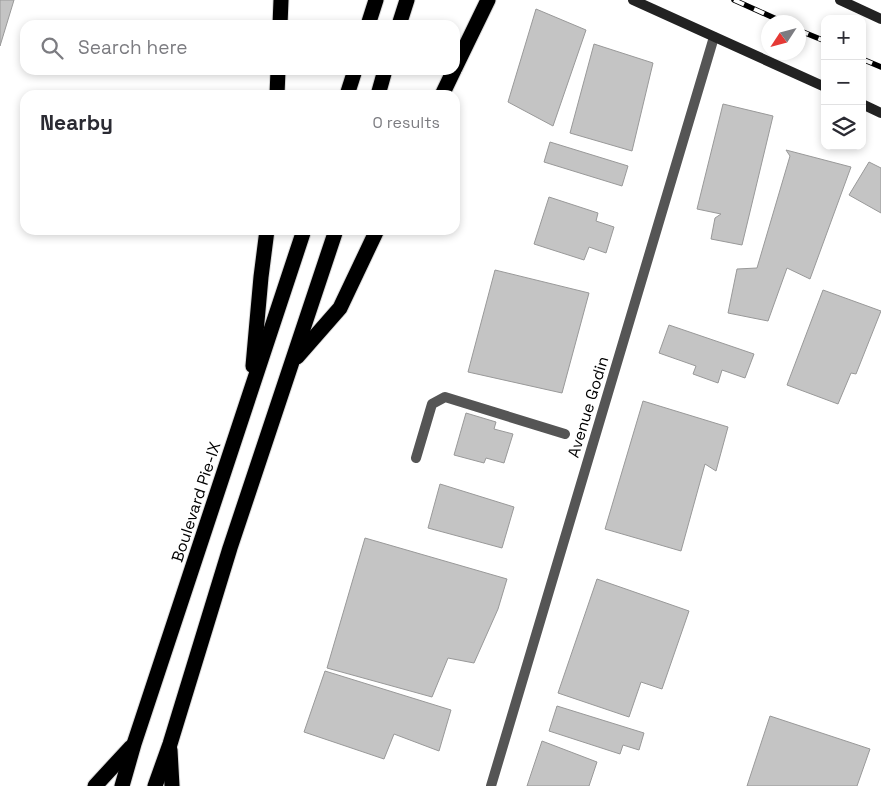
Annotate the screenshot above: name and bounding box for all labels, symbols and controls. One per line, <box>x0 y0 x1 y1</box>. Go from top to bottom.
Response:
north arrow <box>761 15 806 60</box>
map controls <box>821 15 866 150</box>
button: + <box>821 15 866 60</box>
search box <box>20 20 460 75</box>
icon: search <box>38 34 66 62</box>
text: Search here <box>78 35 188 60</box>
button: − <box>821 60 866 105</box>
button: layers <box>821 105 866 150</box>
text: Nearby <box>40 109 113 136</box>
text: 0 results <box>372 112 440 133</box>
street label: Avenue Godin <box>563 354 613 460</box>
street label: Boulevard Pie-IX <box>167 439 225 565</box>

